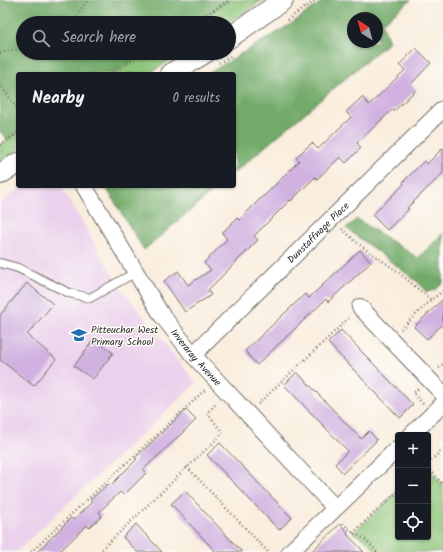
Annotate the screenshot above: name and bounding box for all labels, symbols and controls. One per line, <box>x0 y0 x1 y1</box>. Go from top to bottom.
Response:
north arrow <box>347 12 383 48</box>
search box <box>16 16 236 60</box>
text: Search here <box>62 26 136 50</box>
icon: search <box>30 27 52 49</box>
text: Nearby <box>32 85 84 112</box>
text: 0 results <box>173 88 220 109</box>
street label: Dunstaffnage Place <box>284 198 354 267</box>
place label: Pitteuchar West Primary School <box>91 322 158 350</box>
street label: Inveraray Avenue <box>166 325 225 390</box>
school or university icon: Pitteuchar West Primary School <box>70 326 88 344</box>
map controls <box>395 432 431 540</box>
button: + <box>395 432 431 468</box>
button: − <box>395 468 431 504</box>
button: locate <box>395 504 431 540</box>

